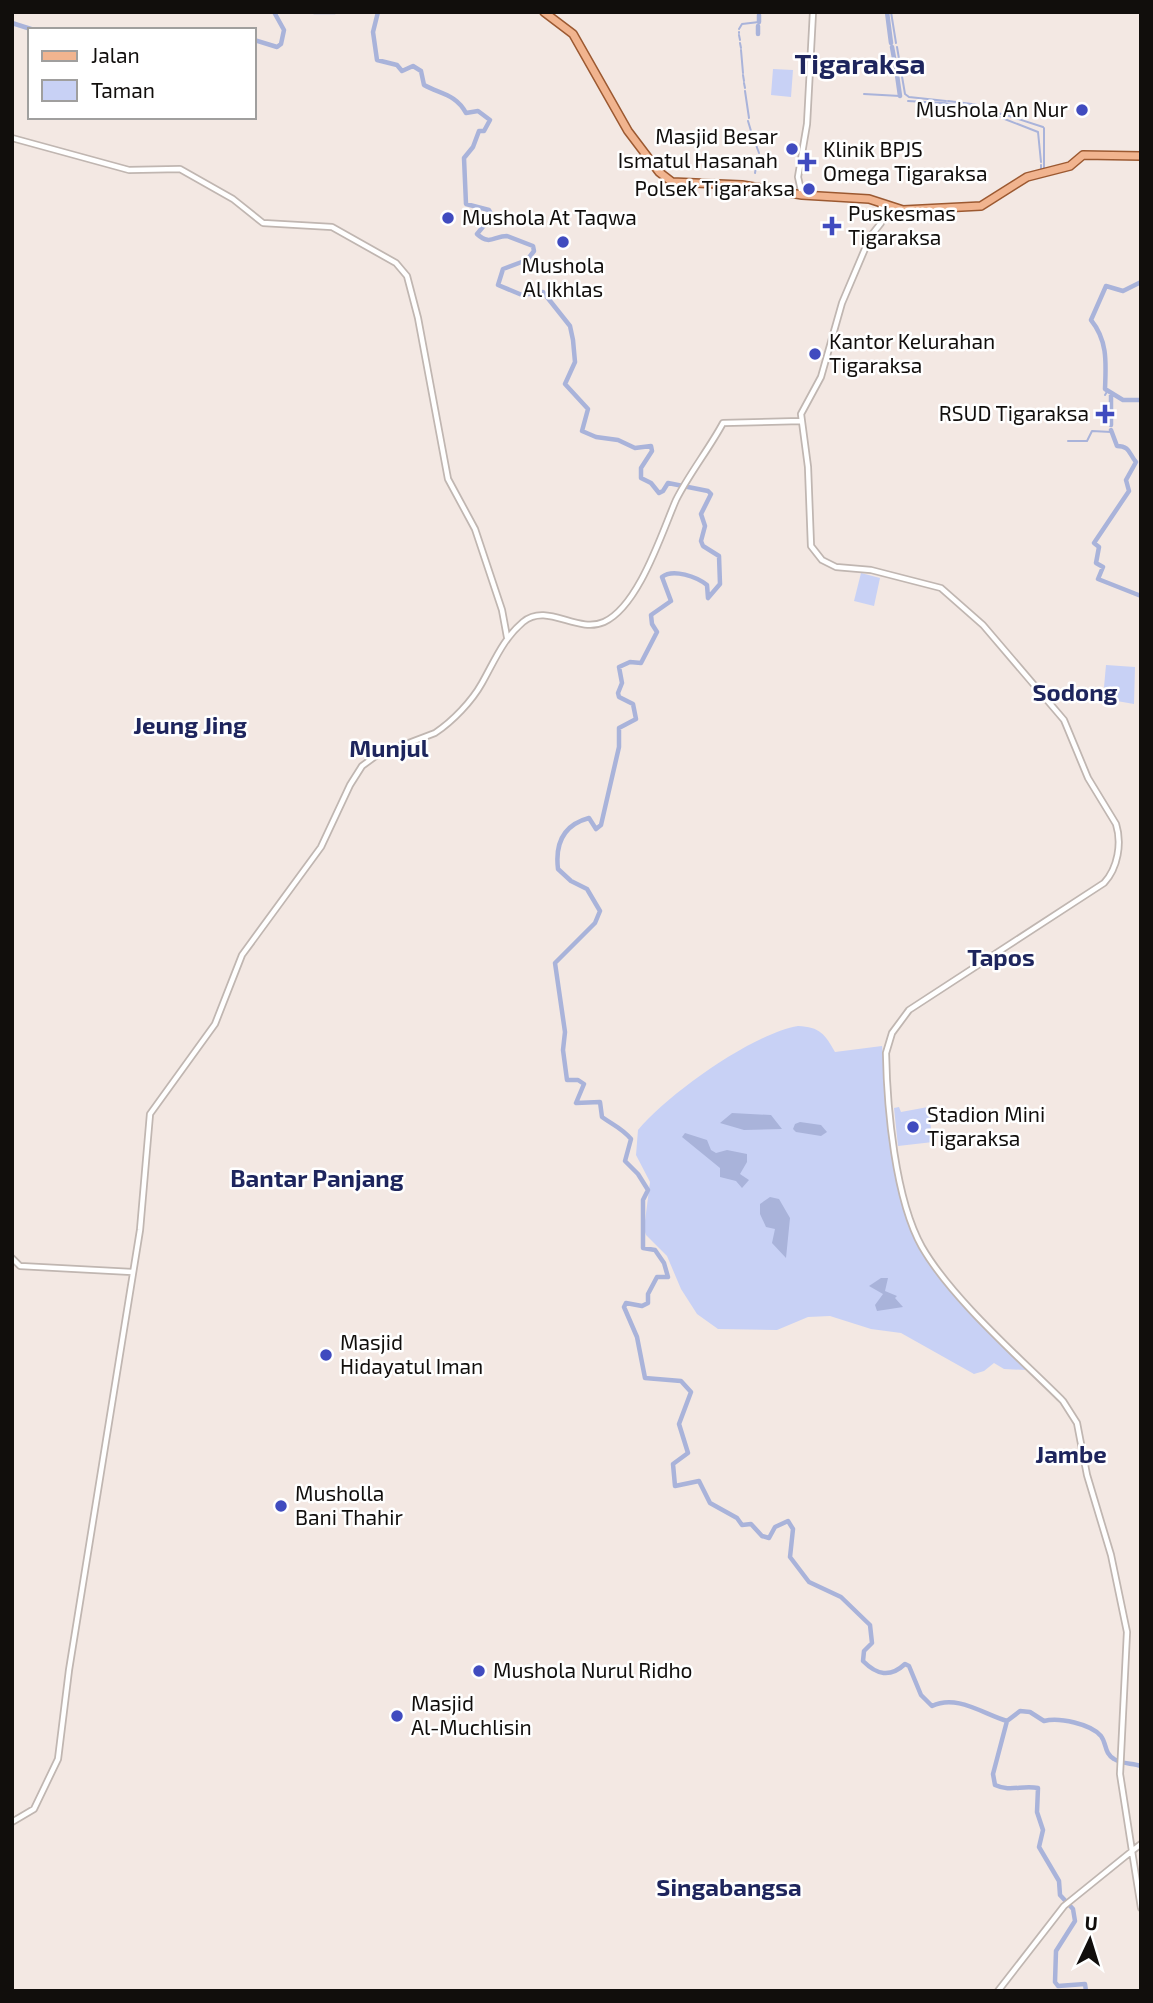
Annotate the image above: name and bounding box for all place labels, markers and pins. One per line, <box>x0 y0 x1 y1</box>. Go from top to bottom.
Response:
place label: Mushola An Nur <box>916 96 1069 121</box>
marker: Mushola An Nur <box>1074 102 1090 118</box>
place label: Masjid Besar Ismatul Hasanah <box>618 123 779 172</box>
place label: Klinik BPJS Omega Tigaraksa <box>823 136 987 185</box>
marker: Masjid Besar Ismatul Hasanah <box>784 141 800 157</box>
marker: Klinik BPJS Omega Tigaraksa <box>797 152 817 172</box>
place label: Polsek Tigaraksa <box>635 175 795 200</box>
marker: Polsek Tigaraksa <box>801 181 817 197</box>
place label: Puskesmas Tigaraksa <box>848 200 956 249</box>
place label: Mushola At Taqwa <box>462 204 637 229</box>
marker: Mushola At Taqwa <box>440 210 456 226</box>
marker: Puskesmas Tigaraksa <box>822 216 842 236</box>
marker: Mushola Al Ikhlas <box>555 234 571 250</box>
place label: Mushola Al Ikhlas <box>522 252 604 301</box>
place label: Kantor Kelurahan Tigaraksa <box>829 328 995 377</box>
marker: Kantor Kelurahan Tigaraksa <box>807 346 823 362</box>
place label: RSUD Tigaraksa <box>939 400 1089 425</box>
marker: RSUD Tigaraksa <box>1095 404 1115 424</box>
place label: Stadion Mini Tigaraksa <box>927 1101 1045 1150</box>
marker: Stadion Mini Tigaraksa <box>905 1119 921 1135</box>
place label: Masjid Hidayatul Iman <box>340 1329 483 1378</box>
marker: Masjid Hidayatul Iman <box>318 1347 334 1363</box>
place label: Musholla Bani Thahir <box>295 1480 403 1529</box>
marker: Musholla Bani Thahir <box>273 1498 289 1514</box>
place label: Mushola Nurul Ridho <box>493 1657 693 1682</box>
marker: Mushola Nurul Ridho <box>471 1663 487 1679</box>
place label: Masjid Al-Muchlisin <box>411 1690 532 1739</box>
marker: Masjid Al-Muchlisin <box>389 1708 405 1724</box>

